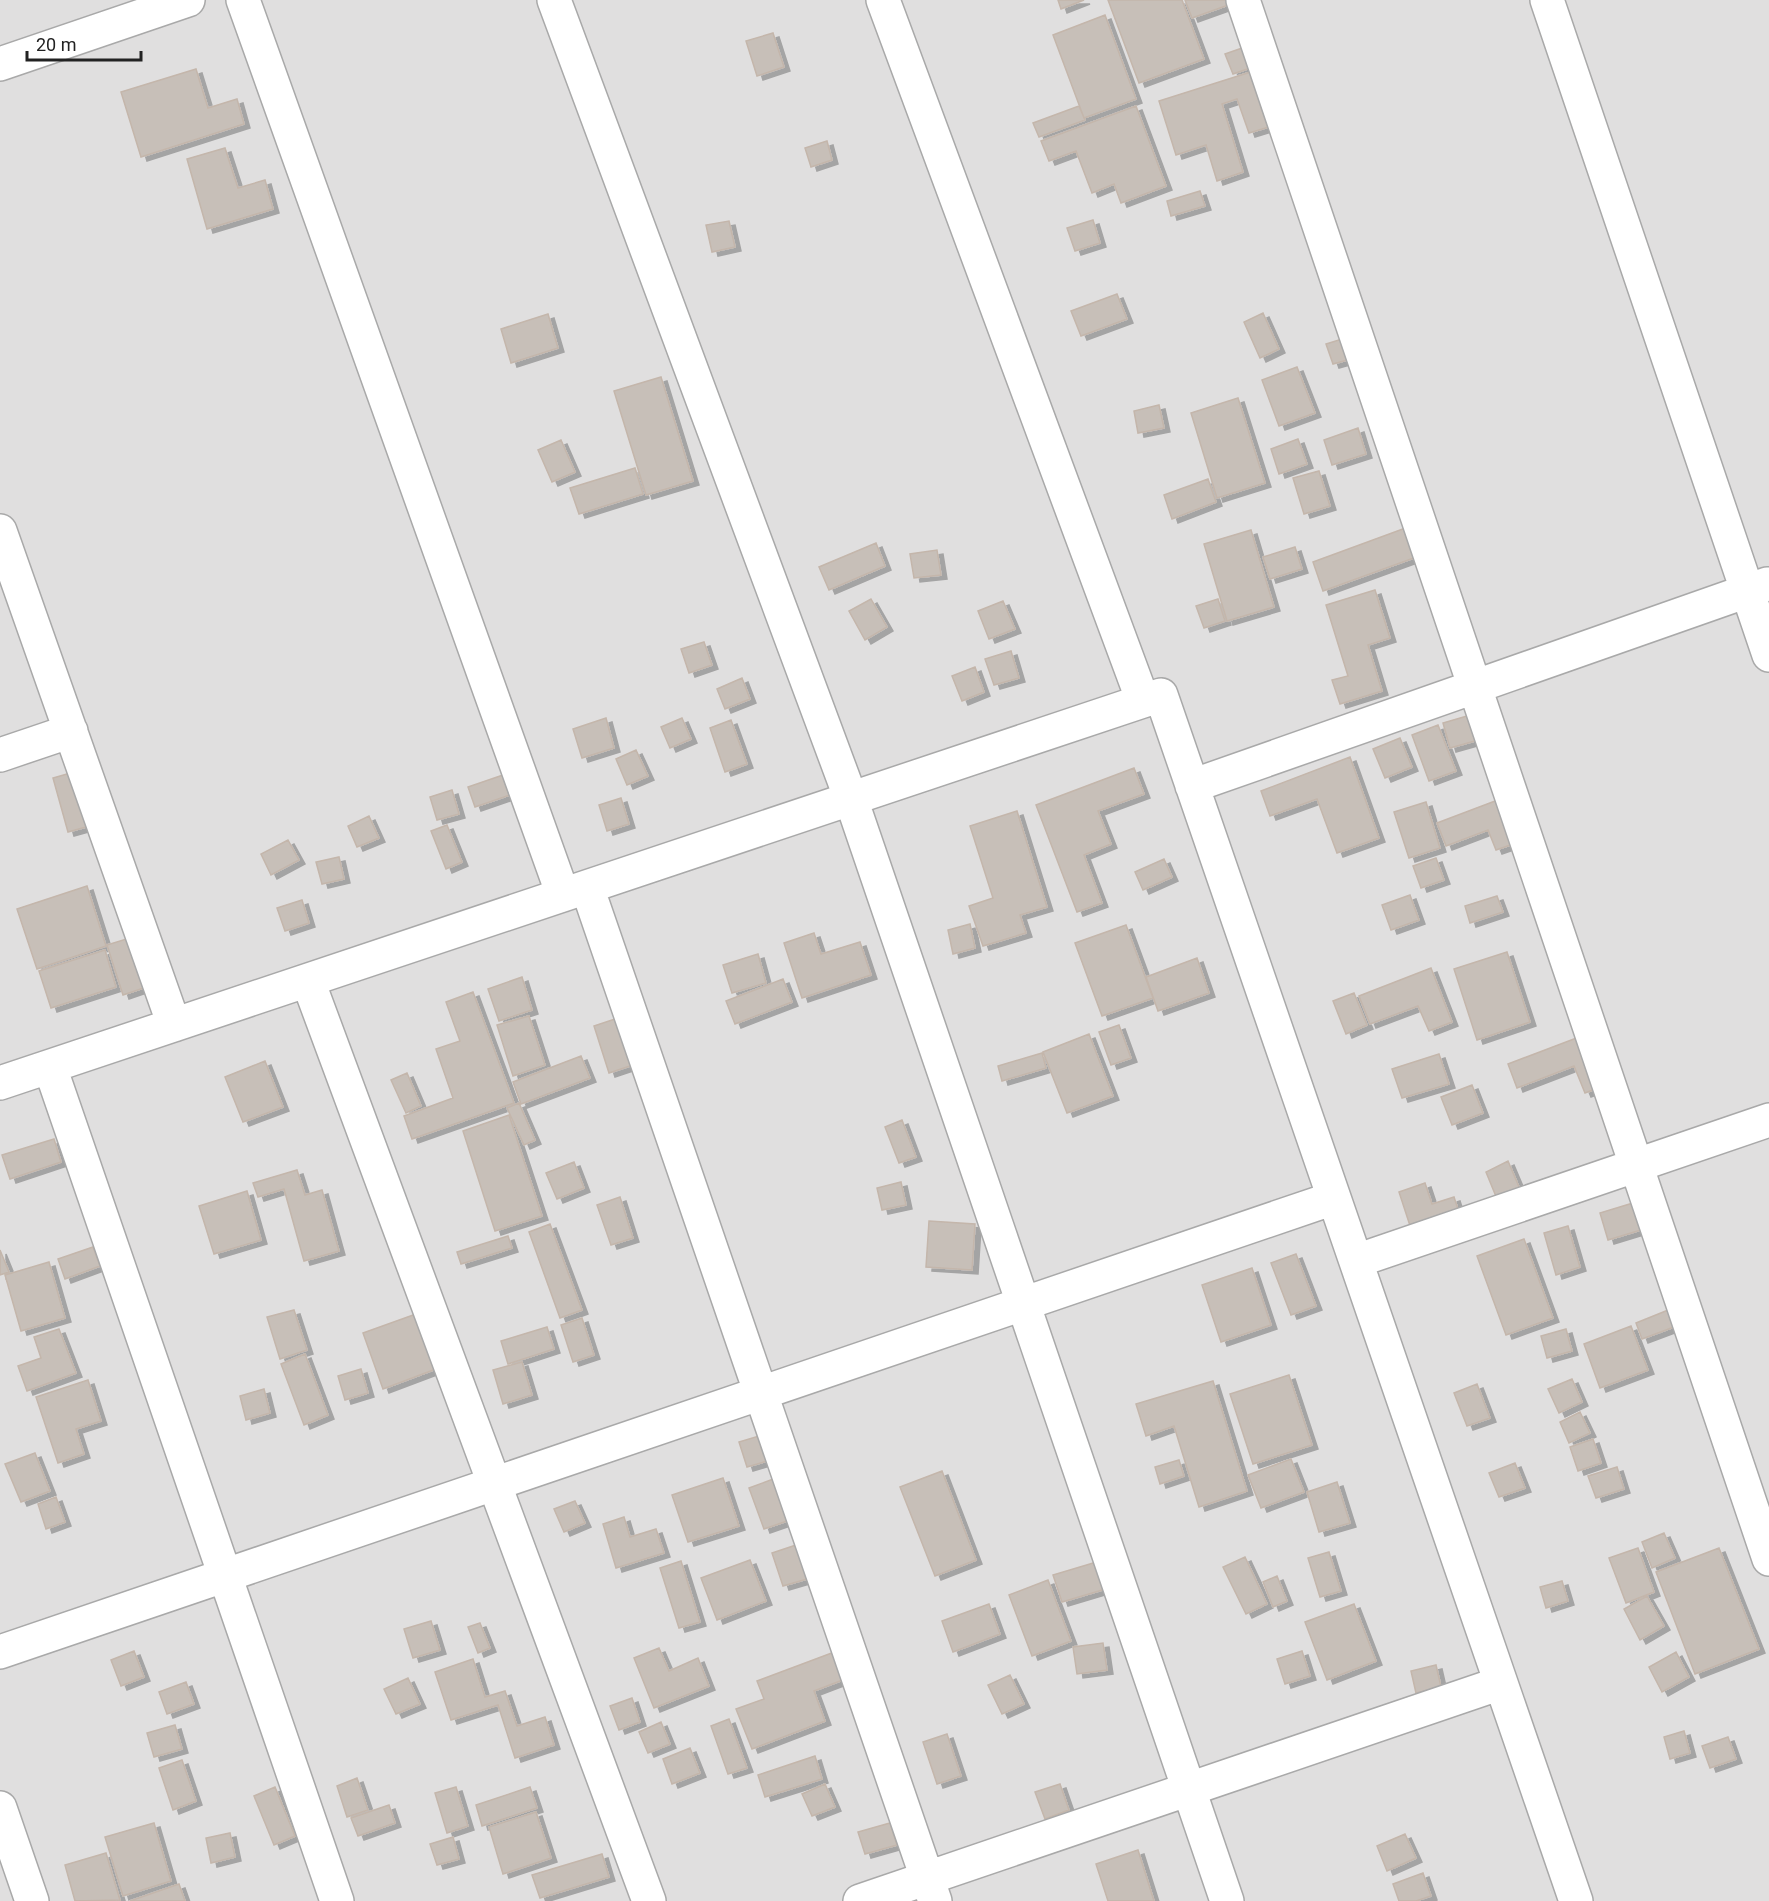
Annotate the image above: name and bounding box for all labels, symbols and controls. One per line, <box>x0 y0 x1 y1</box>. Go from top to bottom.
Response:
scale bar <box>27 24 141 62</box>
text: 20 m <box>36 34 76 55</box>

